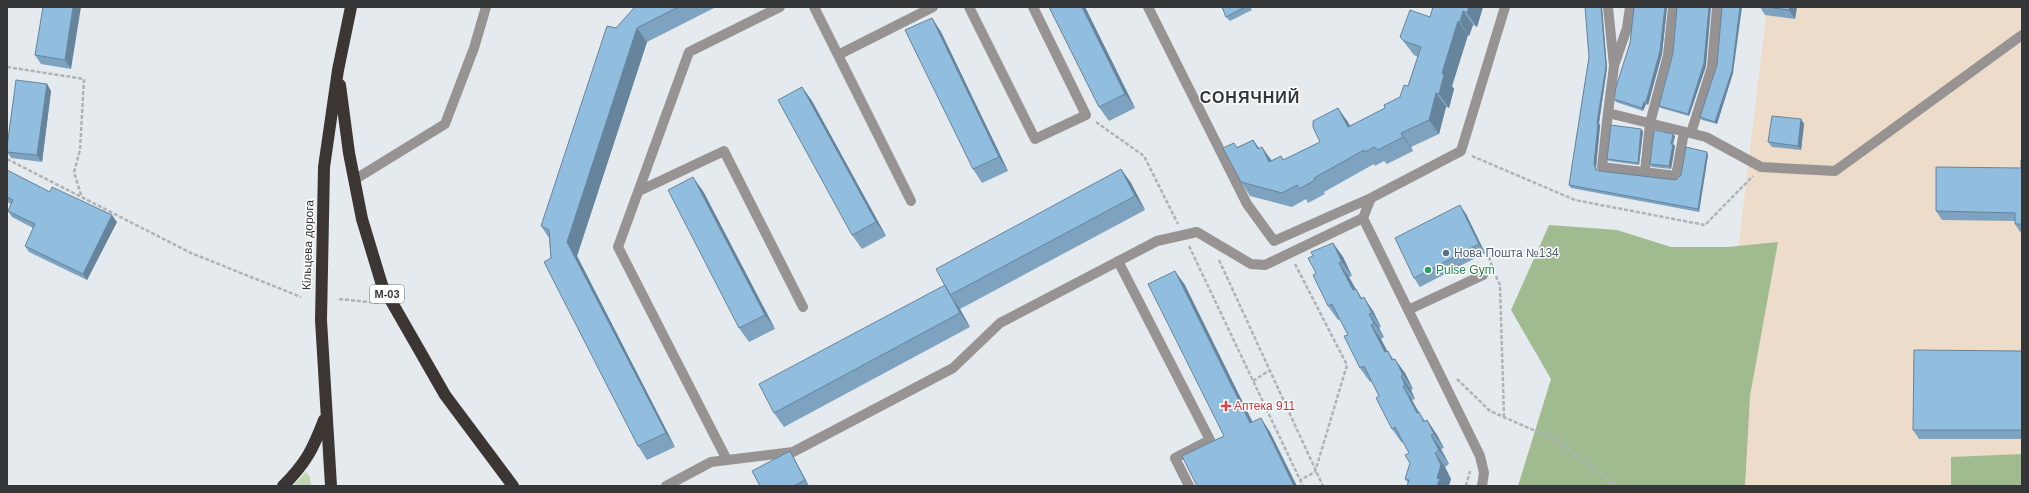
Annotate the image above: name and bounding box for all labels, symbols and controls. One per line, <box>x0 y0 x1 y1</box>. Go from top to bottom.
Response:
district label: СОНЯЧНИЙ <box>1200 88 1300 106</box>
street label: Кільцева дорога <box>299 199 317 290</box>
place label: Нова Пошта №134 <box>1454 246 1559 260</box>
marker: Нова Пошта №134 <box>1441 248 1451 258</box>
place label: Pulse Gym <box>1436 263 1495 277</box>
marker: Pulse Gym <box>1423 265 1433 275</box>
road number: М-03 <box>370 285 404 303</box>
place label: Аптека 911 <box>1234 399 1296 413</box>
marker: Аптека 911 <box>1221 401 1231 411</box>

